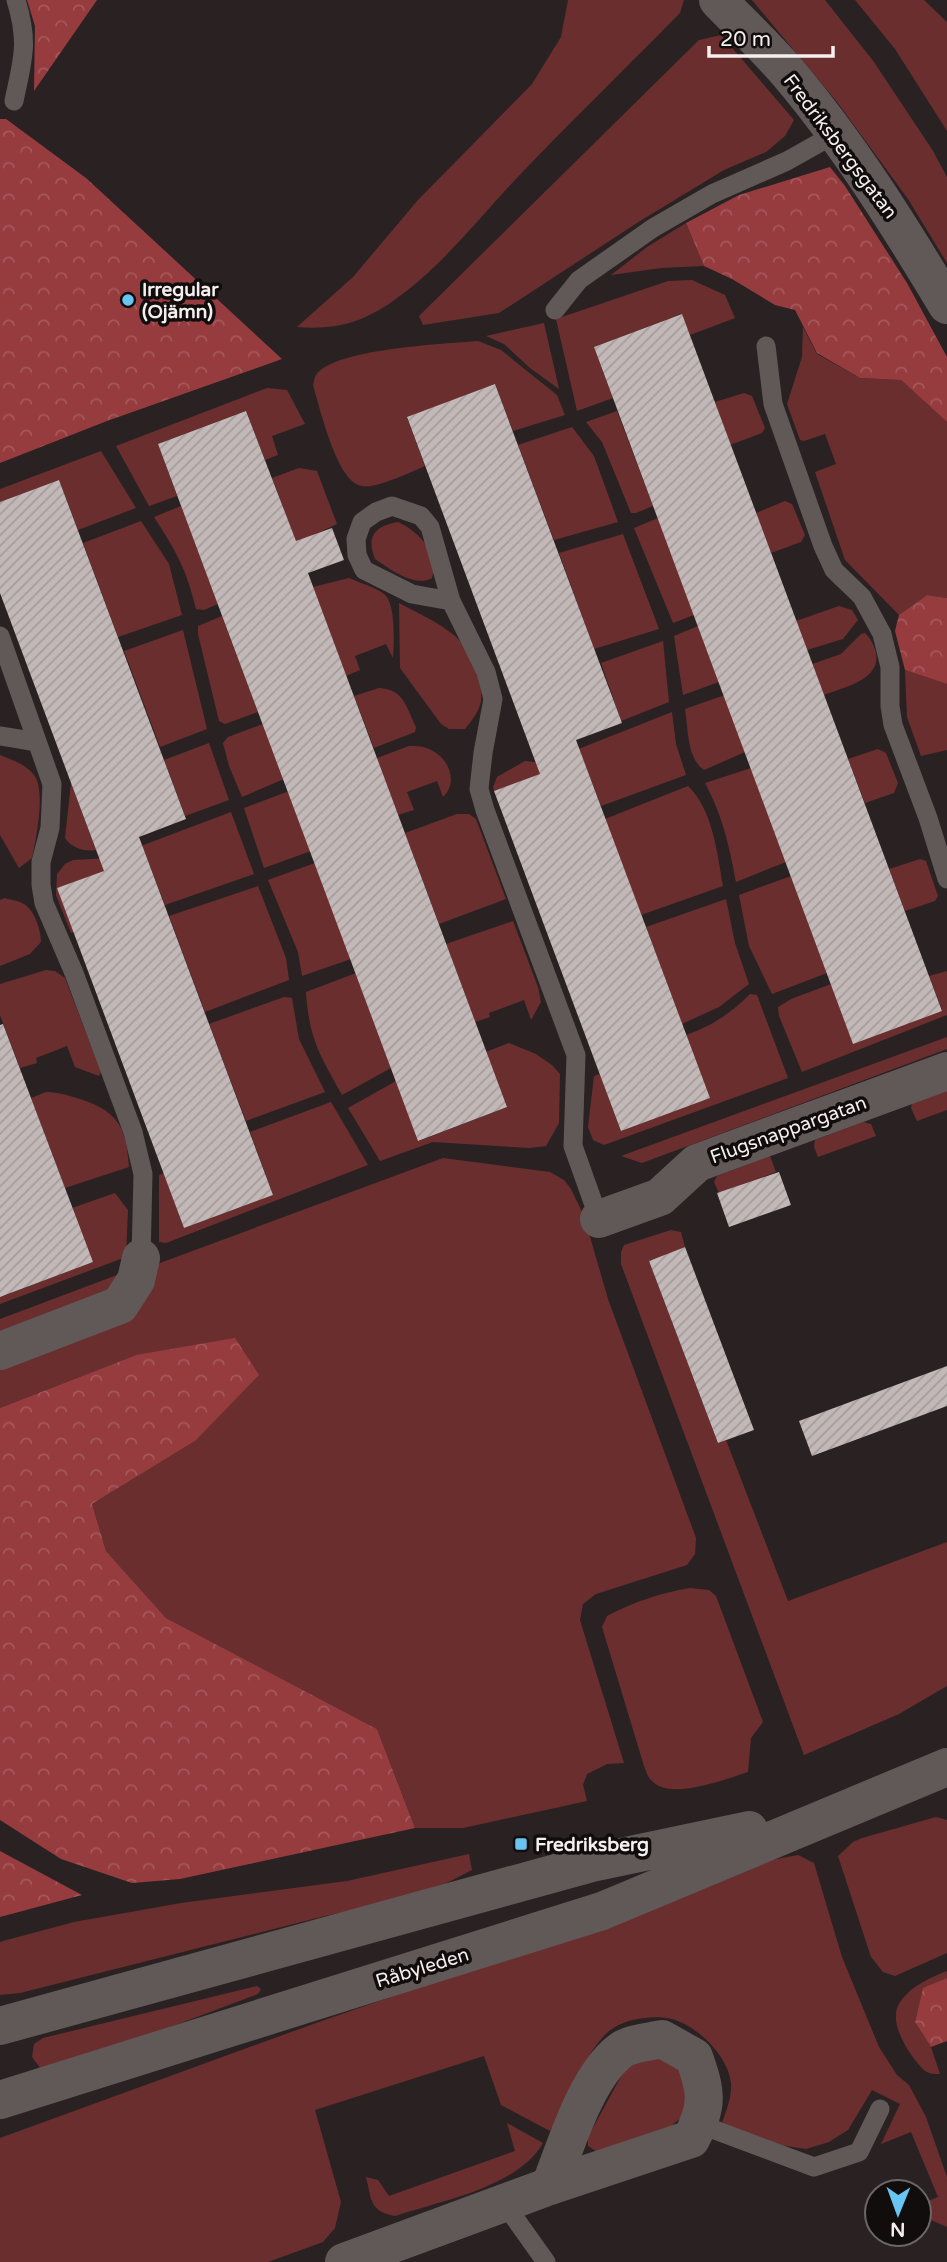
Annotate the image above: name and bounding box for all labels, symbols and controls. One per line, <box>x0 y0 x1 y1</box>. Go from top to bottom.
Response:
scale bar <box>709 14 833 58</box>
text: 20 m <box>720 27 771 52</box>
street label: Fredriksbergsgatan <box>779 70 902 223</box>
place label: Irregular (Ojämn) <box>142 279 219 324</box>
marker: Irregular (Ojämn) <box>120 292 136 308</box>
street label: Flugsnappargatan <box>707 1091 869 1168</box>
place label: Fredriksberg <box>535 1834 649 1857</box>
marker: Fredriksberg <box>513 1836 529 1852</box>
street label: Råbyleden <box>373 1943 471 1993</box>
north arrow <box>863 2178 933 2248</box>
text: N <box>890 2218 906 2240</box>

